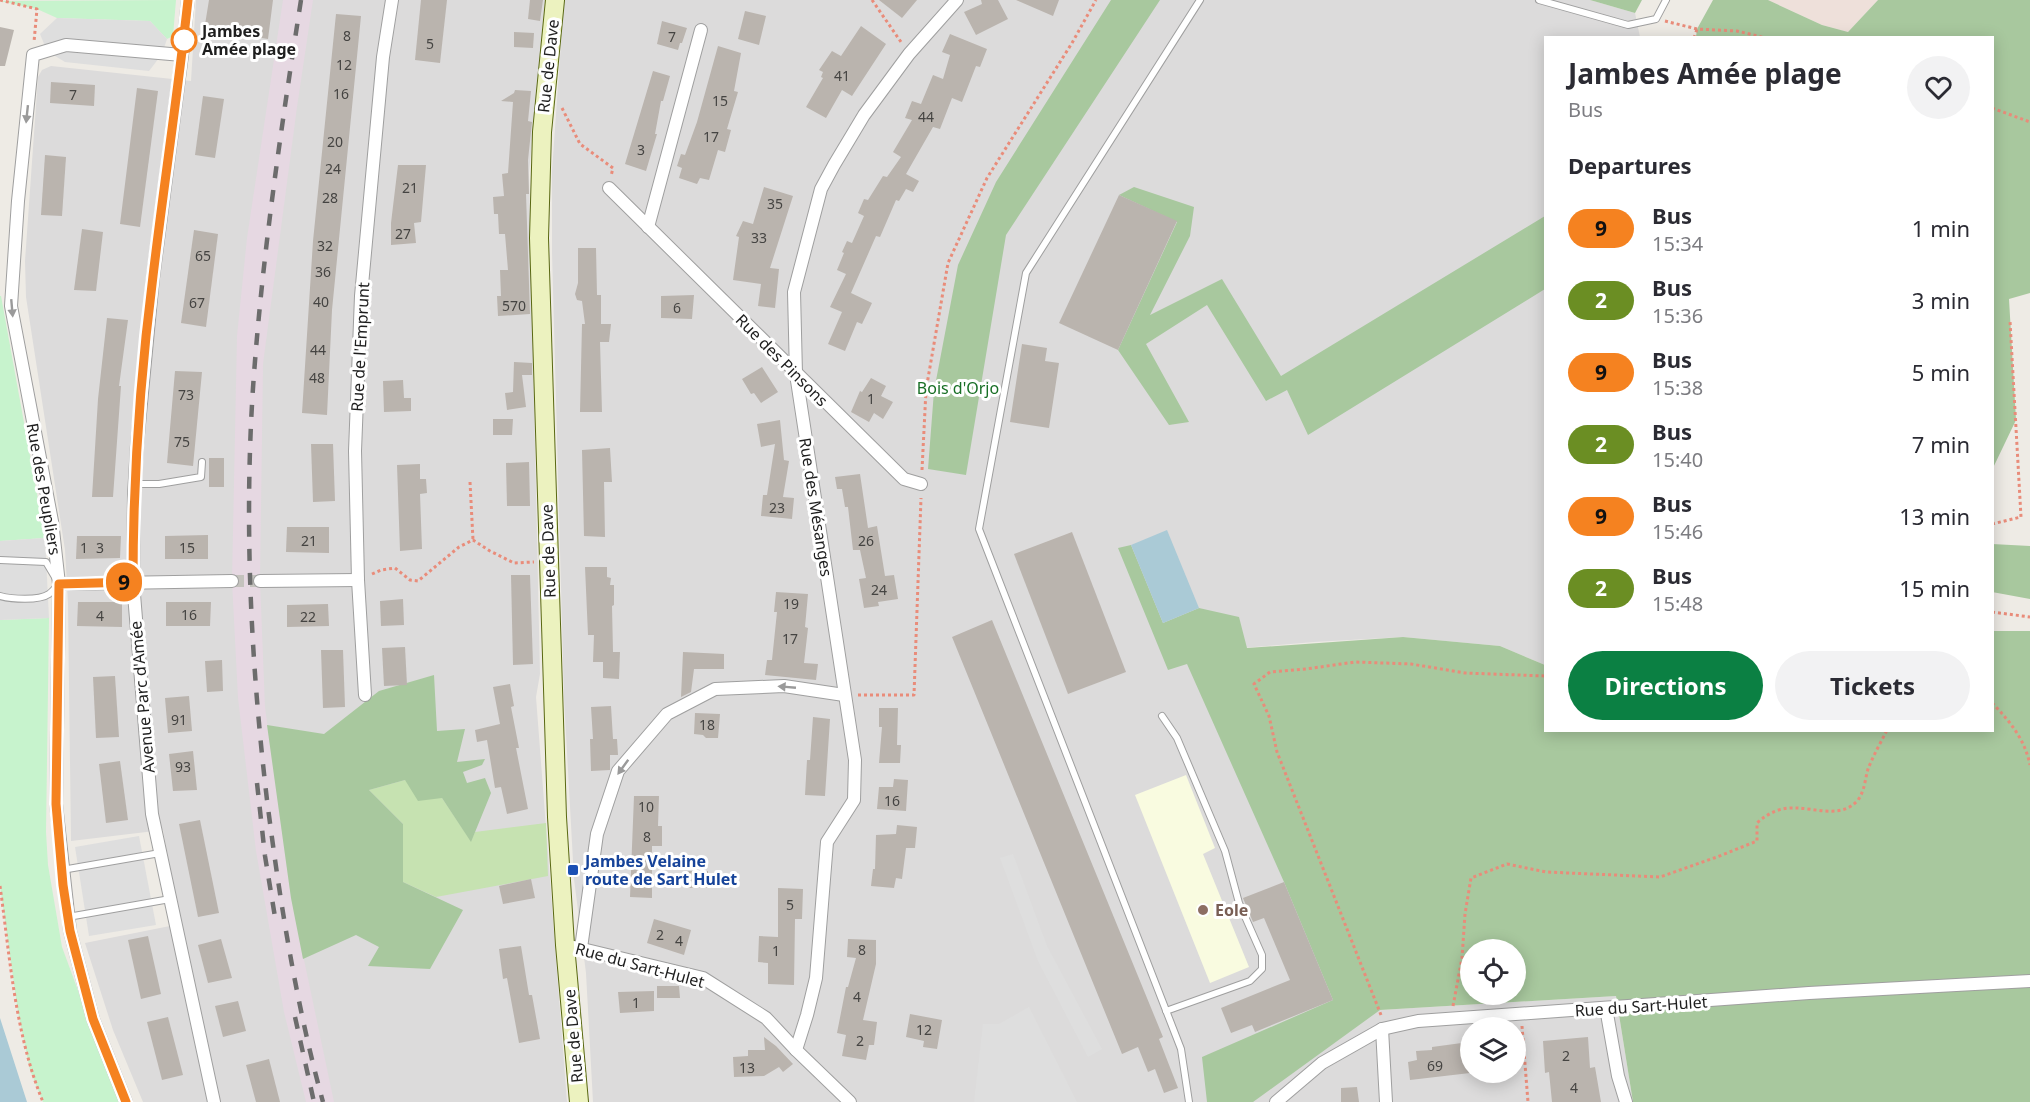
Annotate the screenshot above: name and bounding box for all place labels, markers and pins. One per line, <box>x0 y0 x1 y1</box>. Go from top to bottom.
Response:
place label: Jambes Amée plage <box>200 20 296 60</box>
marker: Jambes Amée plage <box>171 27 197 53</box>
place label: Jambes Velaine route de Sart Hulet <box>583 850 737 890</box>
marker: Jambes Velaine route de Sart Hulet <box>566 863 580 877</box>
place label: Eole <box>1215 899 1248 921</box>
marker: Eole <box>1196 903 1210 917</box>

